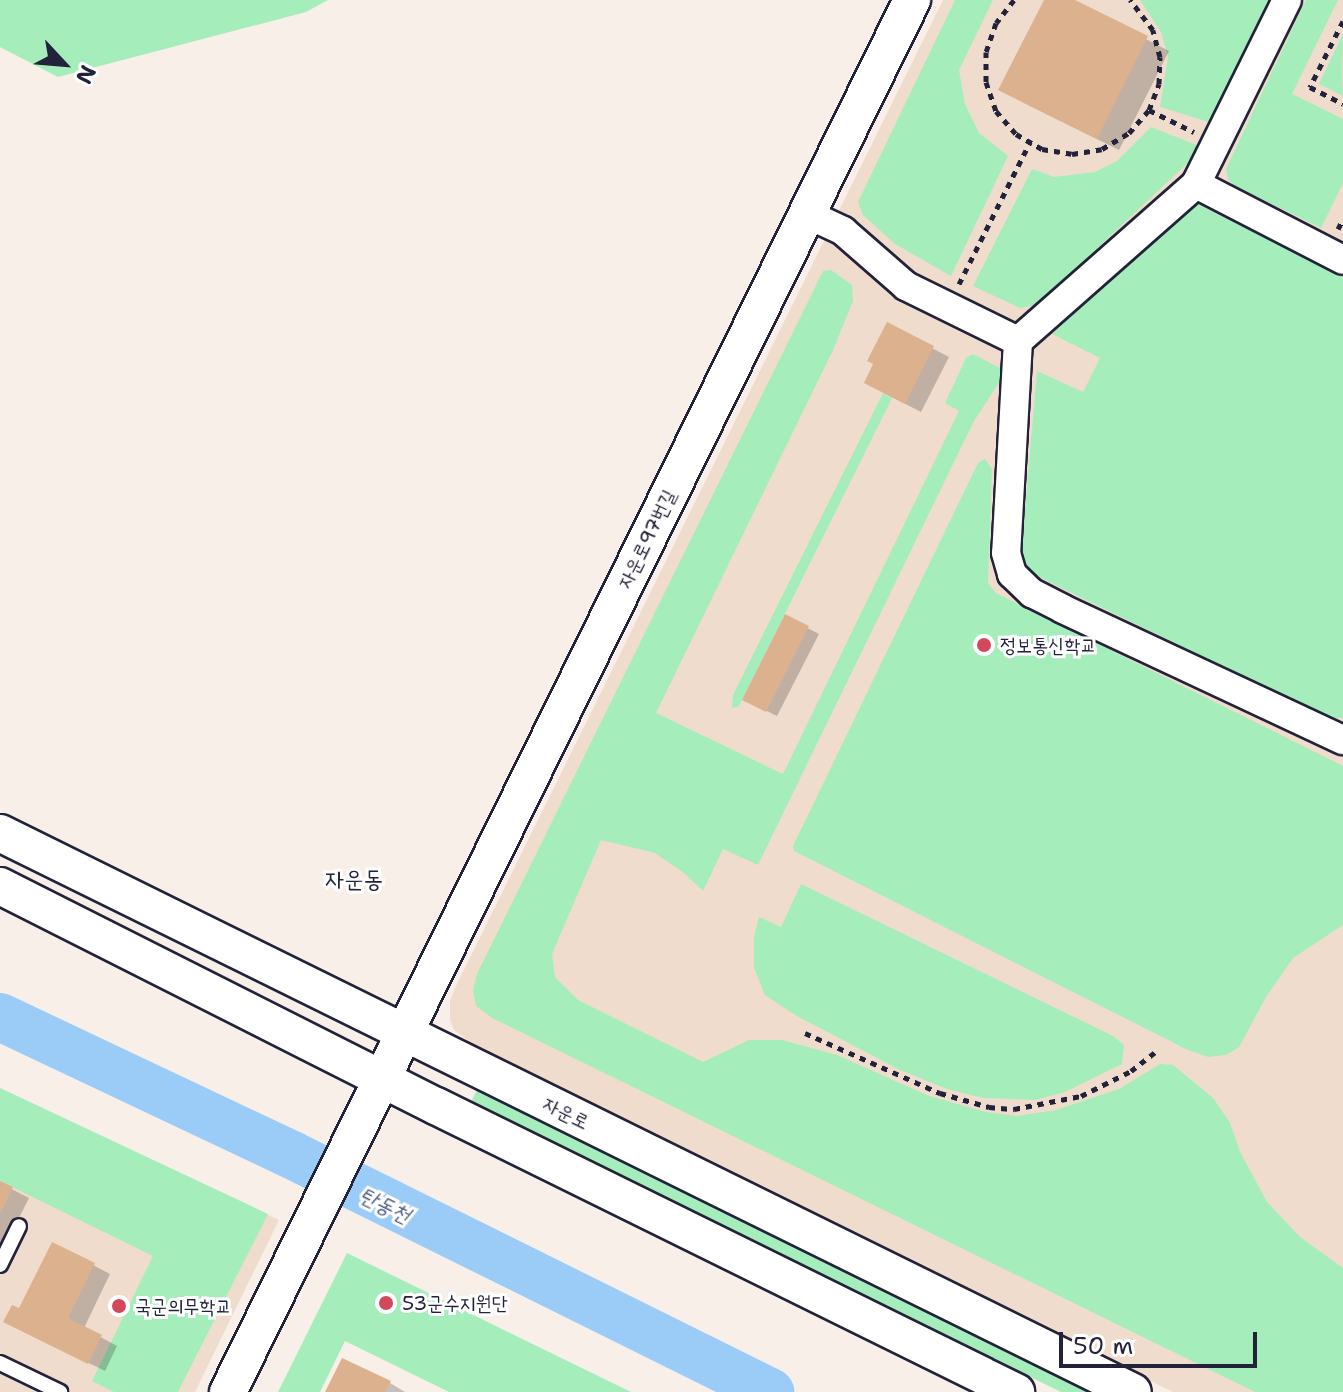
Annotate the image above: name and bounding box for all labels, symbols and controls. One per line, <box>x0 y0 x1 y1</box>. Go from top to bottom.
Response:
north arrow <box>24 24 104 104</box>
text: N <box>69 61 103 89</box>
street label: 자운로97번길 <box>613 486 681 592</box>
place label: 정보통신학교 <box>1000 633 1097 657</box>
marker: 정보통신학교 <box>975 636 993 654</box>
district label: 자운동 <box>325 866 383 894</box>
street label: 자운로 <box>539 1092 593 1134</box>
water label: 탄동천 <box>355 1181 415 1229</box>
place label: 53군수지원단 <box>402 1291 508 1315</box>
place label: 국군의무학교 <box>135 1294 232 1318</box>
marker: 53군수지원단 <box>377 1294 395 1312</box>
marker: 국군의무학교 <box>110 1297 128 1315</box>
scale bar <box>1063 1316 1261 1366</box>
text: 50 m <box>1073 1330 1133 1362</box>

